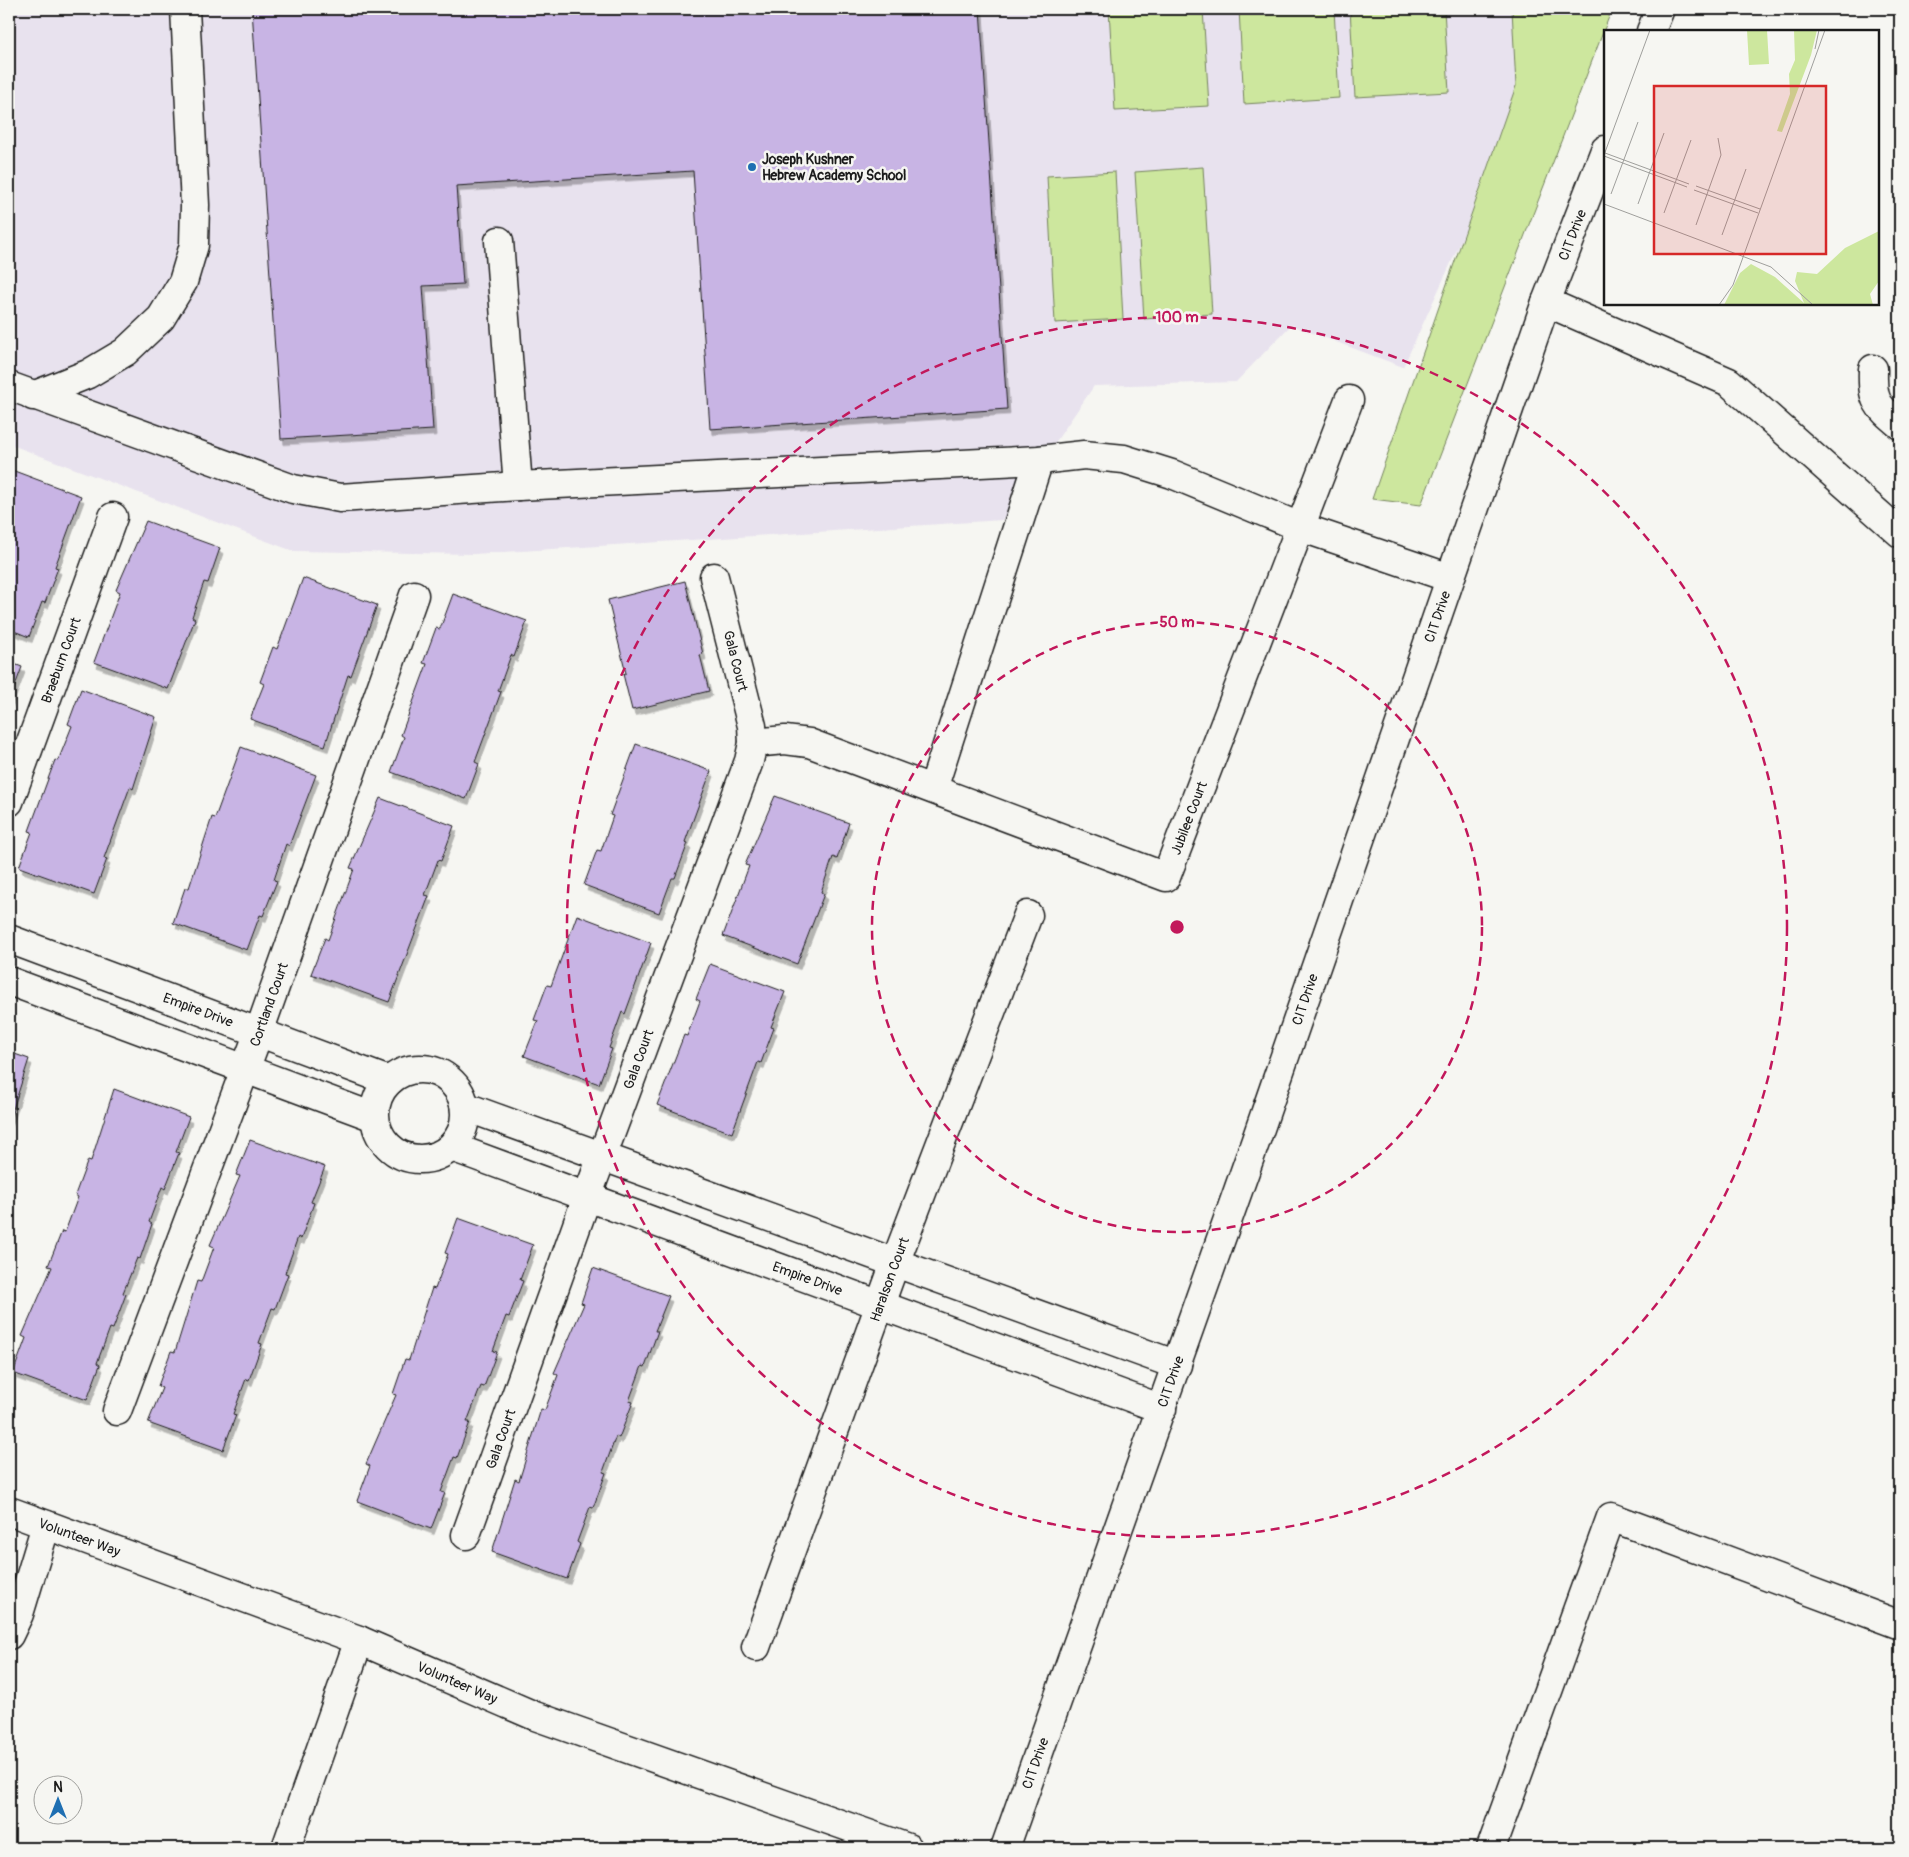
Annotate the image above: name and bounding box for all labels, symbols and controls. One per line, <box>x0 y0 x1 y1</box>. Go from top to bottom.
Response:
inset map <box>1604 30 1879 305</box>
place label: Joseph Kushner Hebrew Academy School <box>762 151 906 184</box>
marker: Joseph Kushner Hebrew Academy School <box>746 161 758 173</box>
street label: CIT Drive <box>1555 207 1590 263</box>
text: 100 m <box>1156 308 1198 327</box>
street label: CIT Drive <box>1421 589 1454 645</box>
text: 50 m <box>1160 613 1194 632</box>
street label: Braeburn Court <box>38 615 85 706</box>
street label: Gala Court <box>720 629 751 694</box>
street label: Jubilee Court <box>1167 779 1211 857</box>
centre of rings <box>1168 918 1186 936</box>
street label: Cortland Court <box>246 960 292 1049</box>
street label: CIT Drive <box>1288 971 1322 1028</box>
street label: Empire Drive <box>161 989 235 1031</box>
street label: Gala Court <box>620 1027 658 1092</box>
street label: Haralson Court <box>866 1235 913 1324</box>
street label: Empire Drive <box>770 1258 845 1299</box>
street label: CIT Drive <box>1154 1354 1188 1410</box>
street label: Gala Court <box>482 1406 520 1471</box>
street label: Volunteer Way <box>36 1515 123 1560</box>
street label: Volunteer Way <box>414 1658 500 1708</box>
street label: CIT Drive <box>1019 1735 1052 1791</box>
north arrow <box>32 1774 82 1824</box>
text: N <box>53 1779 63 1796</box>

